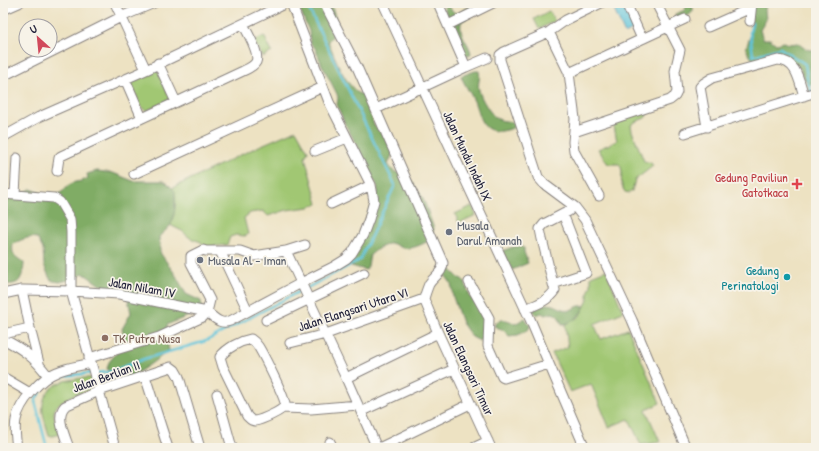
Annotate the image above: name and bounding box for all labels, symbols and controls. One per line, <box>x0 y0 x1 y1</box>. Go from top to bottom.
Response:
north arrow <box>18 18 58 58</box>
text: U <box>28 21 39 37</box>
street label: Jalan Mundu Indah IX <box>439 108 497 204</box>
place label: Gedung Paviliun Gatotkaca <box>715 168 788 201</box>
marker: Gedung Paviliun Gatotkaca <box>791 178 803 190</box>
place label: Musala Darul Amanah <box>457 216 522 249</box>
marker: Musala Darul Amanah <box>444 227 454 237</box>
place label: Musala Al - Iman <box>208 251 287 269</box>
marker: Musala Al - Iman <box>195 255 205 265</box>
place label: Gedung Perinatologi <box>722 261 779 294</box>
street label: Jalan Nilam IV <box>107 272 178 302</box>
marker: Gedung Perinatologi <box>782 272 792 282</box>
street label: Jalan Elangsari Utara VI <box>296 283 410 335</box>
street label: Jalan Elangsari Timur <box>439 318 499 418</box>
place label: TK Putra Nusa <box>113 329 180 347</box>
marker: TK Putra Nusa <box>100 333 110 343</box>
street label: Jalan Berlian II <box>70 355 142 397</box>

